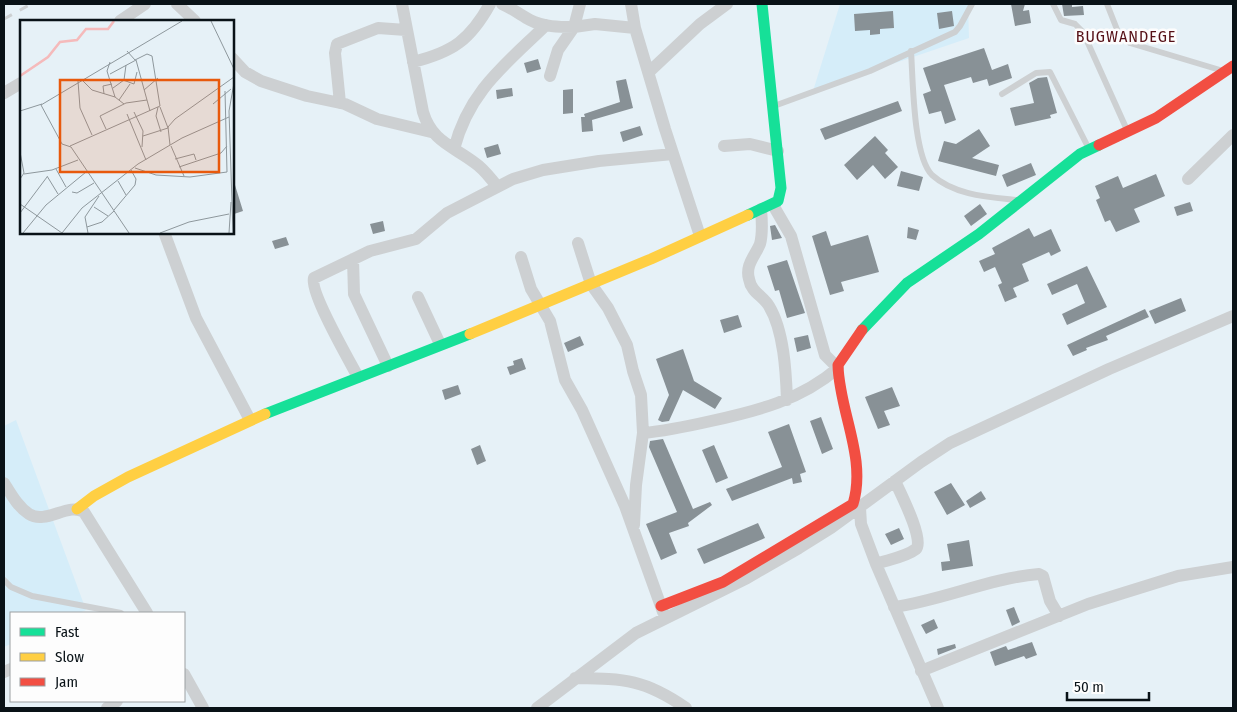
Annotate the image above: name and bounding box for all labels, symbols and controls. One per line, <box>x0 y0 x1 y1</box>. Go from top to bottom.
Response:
inset map <box>20 20 234 234</box>
district label: BUGWANDEGE <box>1076 27 1176 46</box>
legend <box>10 612 185 702</box>
text: Fast <box>55 623 79 641</box>
text: Slow <box>55 648 84 666</box>
scale bar <box>1067 670 1150 702</box>
text: Jam <box>55 673 78 691</box>
text: 50 m <box>1074 678 1104 696</box>

